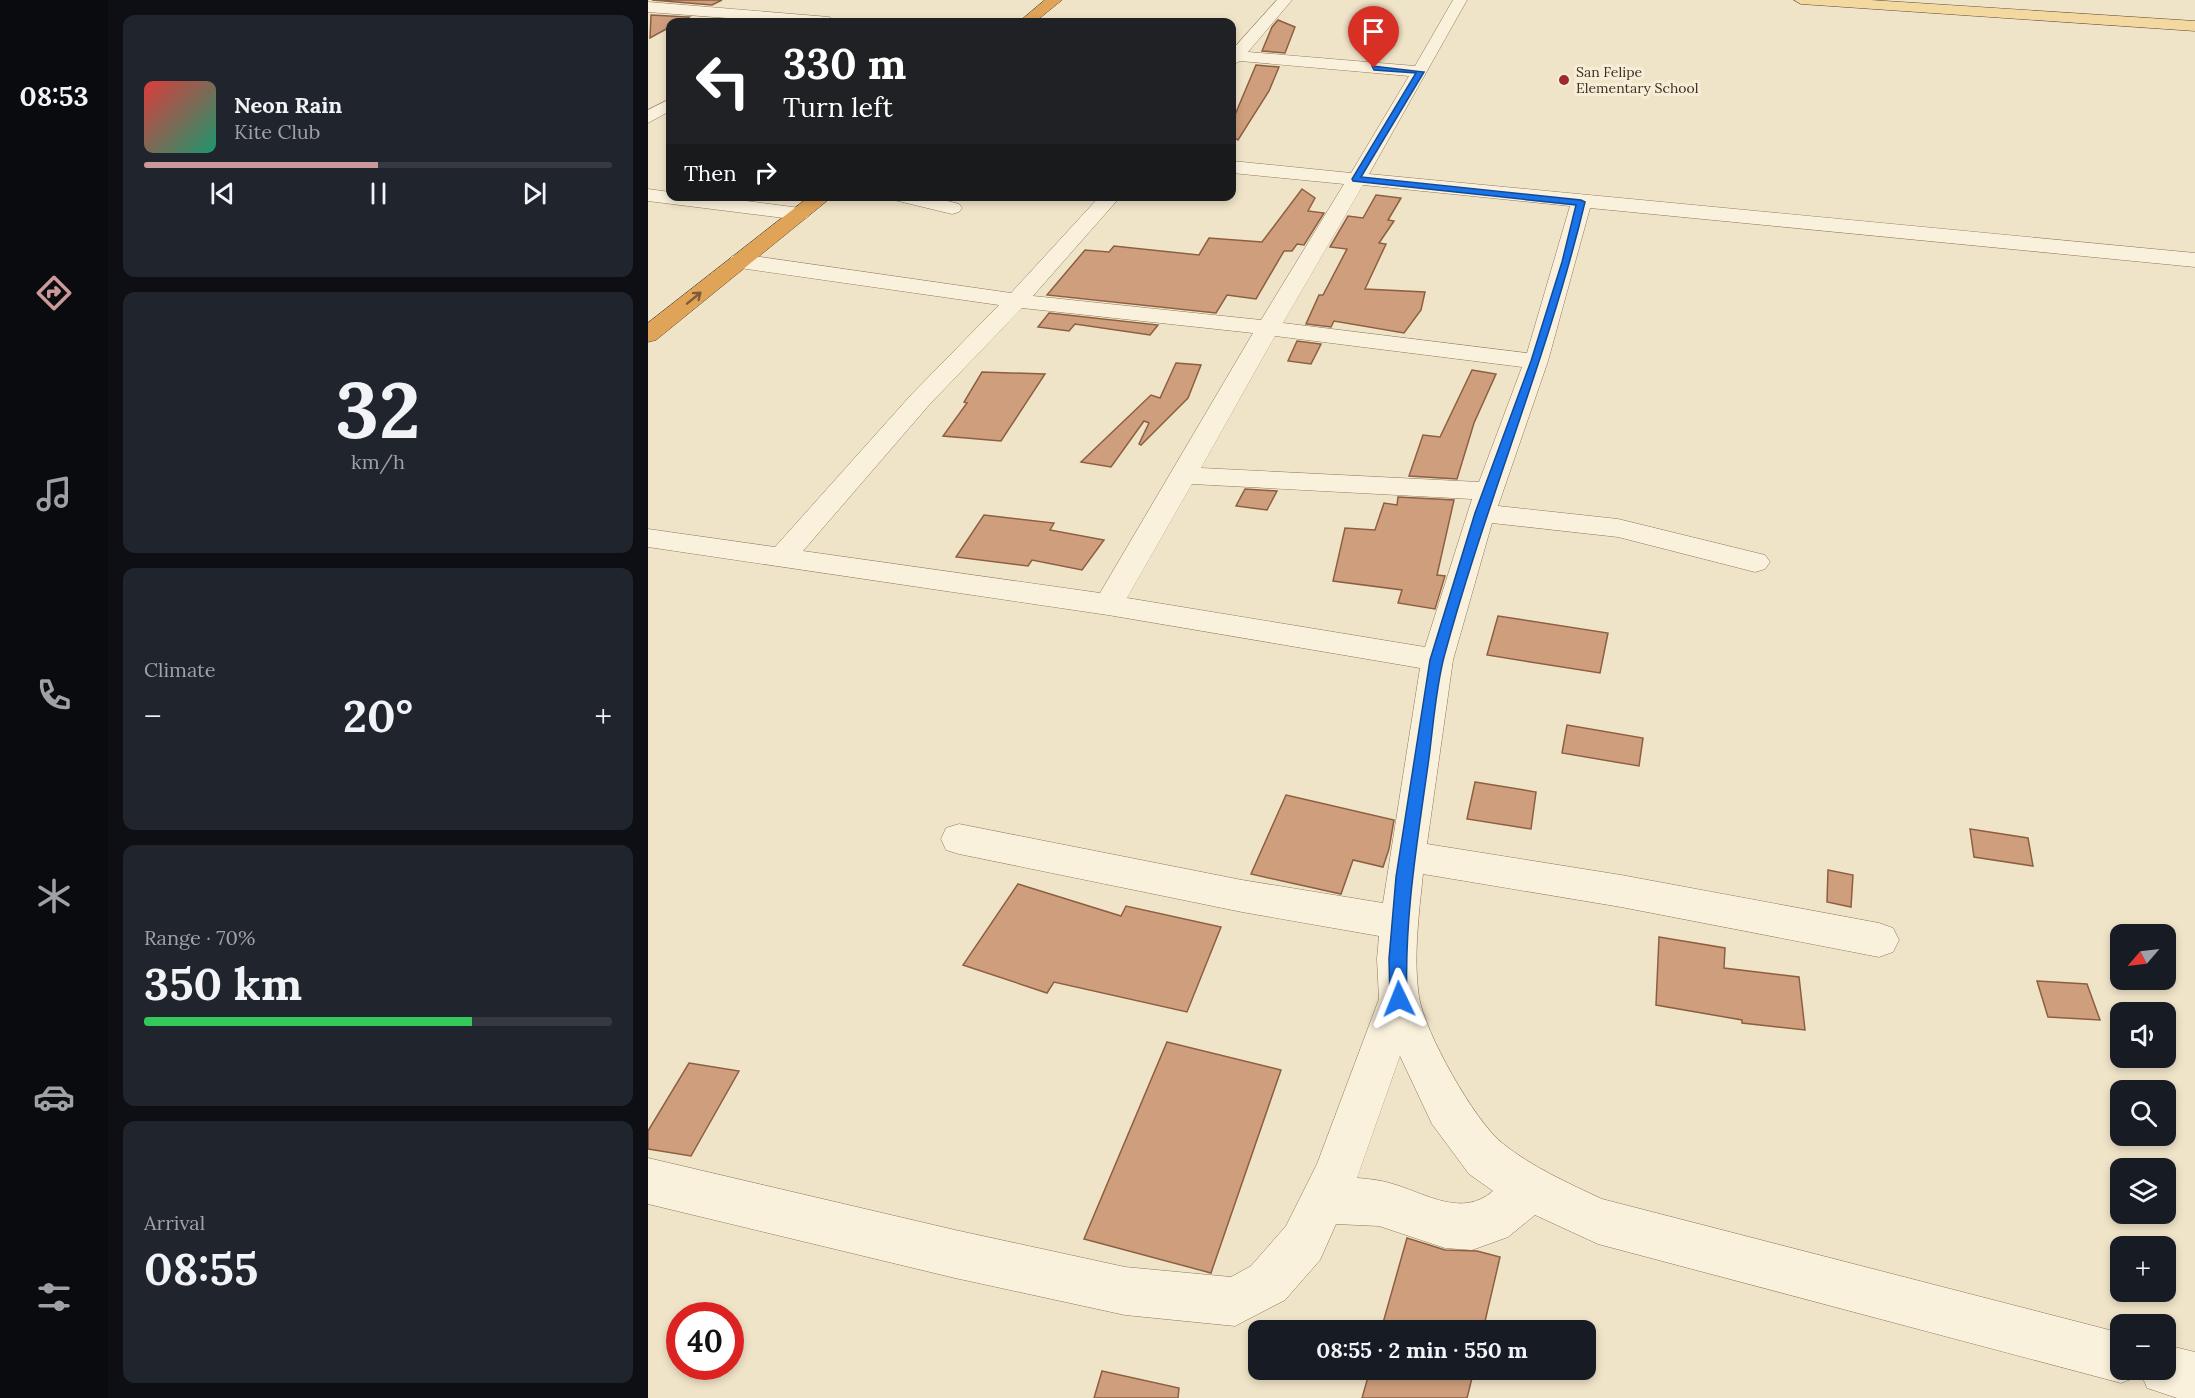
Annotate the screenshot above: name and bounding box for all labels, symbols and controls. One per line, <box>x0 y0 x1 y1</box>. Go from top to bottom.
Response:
pin <box>1348 6 1399 68</box>
icon: arrive <box>1357 15 1390 48</box>
text: 330 m <box>783 37 906 91</box>
icon: left <box>684 42 762 120</box>
place label: San Felipe Elementary School <box>1576 63 1699 97</box>
marker: San Felipe Elementary School <box>1557 73 1571 87</box>
text: 08:53 <box>19 79 89 113</box>
text: Turn left <box>783 90 893 124</box>
text: Neon Rain <box>234 91 342 119</box>
text: Kite Club <box>234 119 320 144</box>
icon: right <box>749 156 782 189</box>
text: Then <box>684 159 737 187</box>
icon: previous <box>206 177 239 210</box>
icon: pause <box>362 177 395 210</box>
icon: next <box>518 177 551 210</box>
icon: directions <box>33 272 75 314</box>
one-way arrow <box>686 292 702 305</box>
text: 32 <box>335 360 421 459</box>
text: km/h <box>351 449 405 474</box>
icon: music <box>33 473 75 515</box>
text: Climate <box>144 657 216 682</box>
icon: phone <box>33 674 75 716</box>
text: 20° <box>343 687 413 744</box>
text: − <box>144 695 162 737</box>
text: + <box>594 695 612 737</box>
icon: climate <box>33 875 75 917</box>
north arrow <box>2110 924 2176 990</box>
map controls <box>2110 924 2176 1380</box>
text: Range · 70% <box>144 925 255 950</box>
text: 350 km <box>144 955 302 1012</box>
position arrow <box>1367 967 1431 1031</box>
button: sound <box>2110 1002 2176 1068</box>
icon: car <box>33 1076 75 1118</box>
button: search <box>2110 1080 2176 1146</box>
button: layers <box>2110 1158 2176 1224</box>
text: Arrival <box>144 1210 205 1235</box>
button: + <box>2110 1236 2176 1302</box>
text: 08:55 <box>144 1240 258 1297</box>
icon: filters <box>33 1276 75 1318</box>
speed limit sign: 40 <box>666 1302 744 1380</box>
button: − <box>2110 1314 2176 1380</box>
text: 08:55 · 2 min · 550 m <box>1316 1336 1528 1364</box>

